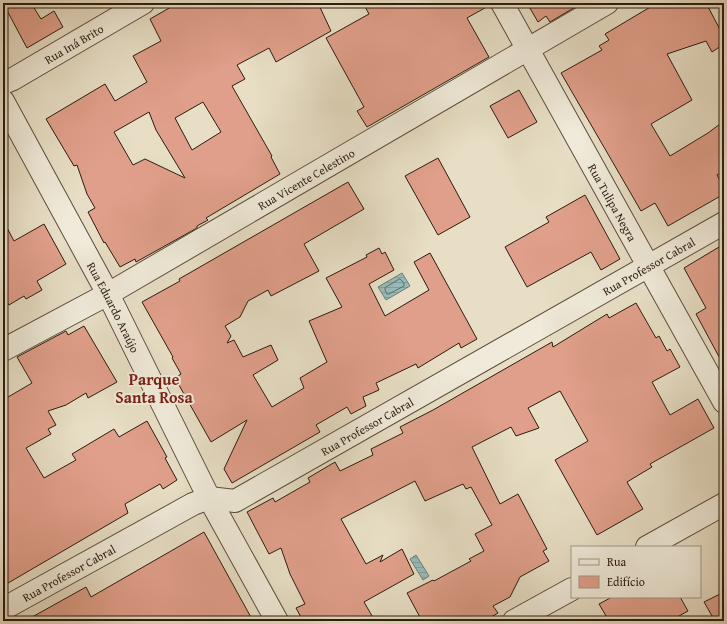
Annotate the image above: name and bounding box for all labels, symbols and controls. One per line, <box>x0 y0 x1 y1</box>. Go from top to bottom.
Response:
street label: Rua Iná Brito <box>41 20 106 68</box>
street label: Rua Vicente Celestino <box>254 144 357 214</box>
street label: Rua Tulipa Negra <box>584 160 641 244</box>
street label: Rua Professor Cabral <box>599 232 699 299</box>
street label: Rua Eduardo Araújo <box>83 259 144 355</box>
district label: Parque Santa Rosa <box>115 367 193 409</box>
street label: Rua Professor Cabral <box>317 393 417 459</box>
street label: Rua Professor Cabral <box>19 540 119 605</box>
legend <box>571 546 701 598</box>
text: Rua <box>607 553 626 570</box>
text: Edifício <box>607 573 645 590</box>

